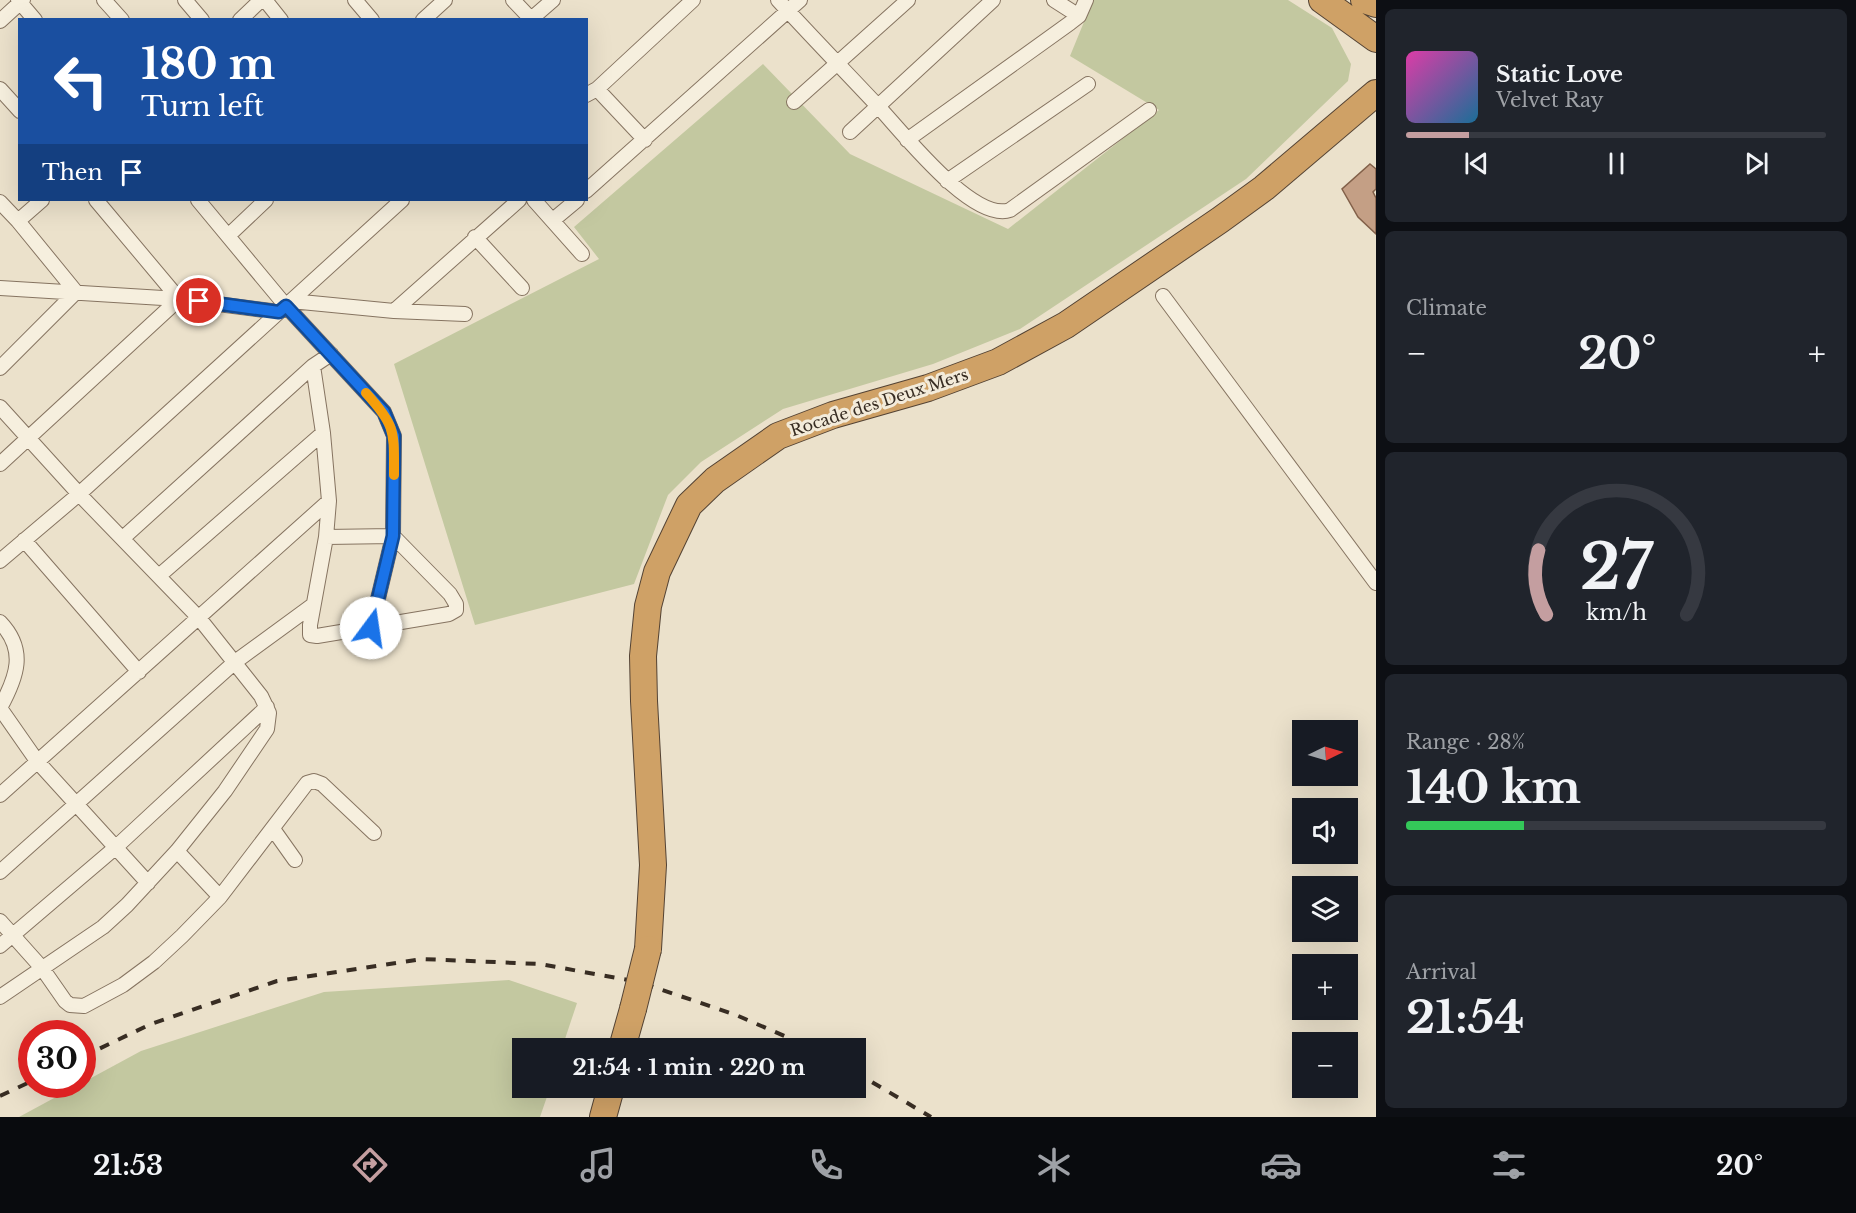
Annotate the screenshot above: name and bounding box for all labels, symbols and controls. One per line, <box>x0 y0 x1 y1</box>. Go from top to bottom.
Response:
text: 180 m <box>141 38 275 90</box>
icon: left <box>42 42 120 120</box>
text: Static Love <box>1496 61 1623 88</box>
text: Velvet Ray <box>1496 88 1604 112</box>
text: Turn left <box>141 90 264 123</box>
icon: previous <box>1460 147 1493 180</box>
icon: pause <box>1600 147 1633 180</box>
icon: next <box>1740 147 1773 180</box>
icon: arrive <box>115 156 148 189</box>
text: Then <box>42 159 103 186</box>
pin <box>173 275 224 326</box>
icon: arrive <box>182 284 215 317</box>
text: Climate <box>1406 296 1487 320</box>
text: 20° <box>1578 325 1657 381</box>
text: − <box>1406 333 1427 374</box>
text: + <box>1808 333 1826 374</box>
street label: Rocade des Deux Mers <box>787 364 971 440</box>
text: 27 <box>1580 529 1653 607</box>
position arrow <box>339 596 403 660</box>
text: km/h <box>1586 600 1647 627</box>
north arrow <box>1292 720 1358 786</box>
map controls <box>1292 720 1358 1098</box>
text: Range · 28% <box>1406 730 1525 754</box>
text: 140 km <box>1406 759 1581 815</box>
button: sound <box>1292 798 1358 864</box>
button: layers <box>1292 876 1358 942</box>
button: + <box>1292 954 1358 1020</box>
text: Arrival <box>1406 960 1477 984</box>
text: 21:54 <box>1406 989 1524 1045</box>
speed limit sign: 30 <box>18 1020 96 1098</box>
button: − <box>1292 1032 1358 1098</box>
text: 21:54 · 1 min · 220 m <box>573 1054 805 1081</box>
icon: directions <box>349 1144 391 1186</box>
icon: music <box>577 1144 619 1186</box>
icon: phone <box>805 1144 847 1186</box>
icon: climate <box>1033 1144 1075 1186</box>
icon: car <box>1260 1144 1302 1186</box>
icon: filters <box>1488 1144 1530 1186</box>
text: 21:53 <box>93 1149 163 1182</box>
text: 20° <box>1716 1149 1763 1182</box>

